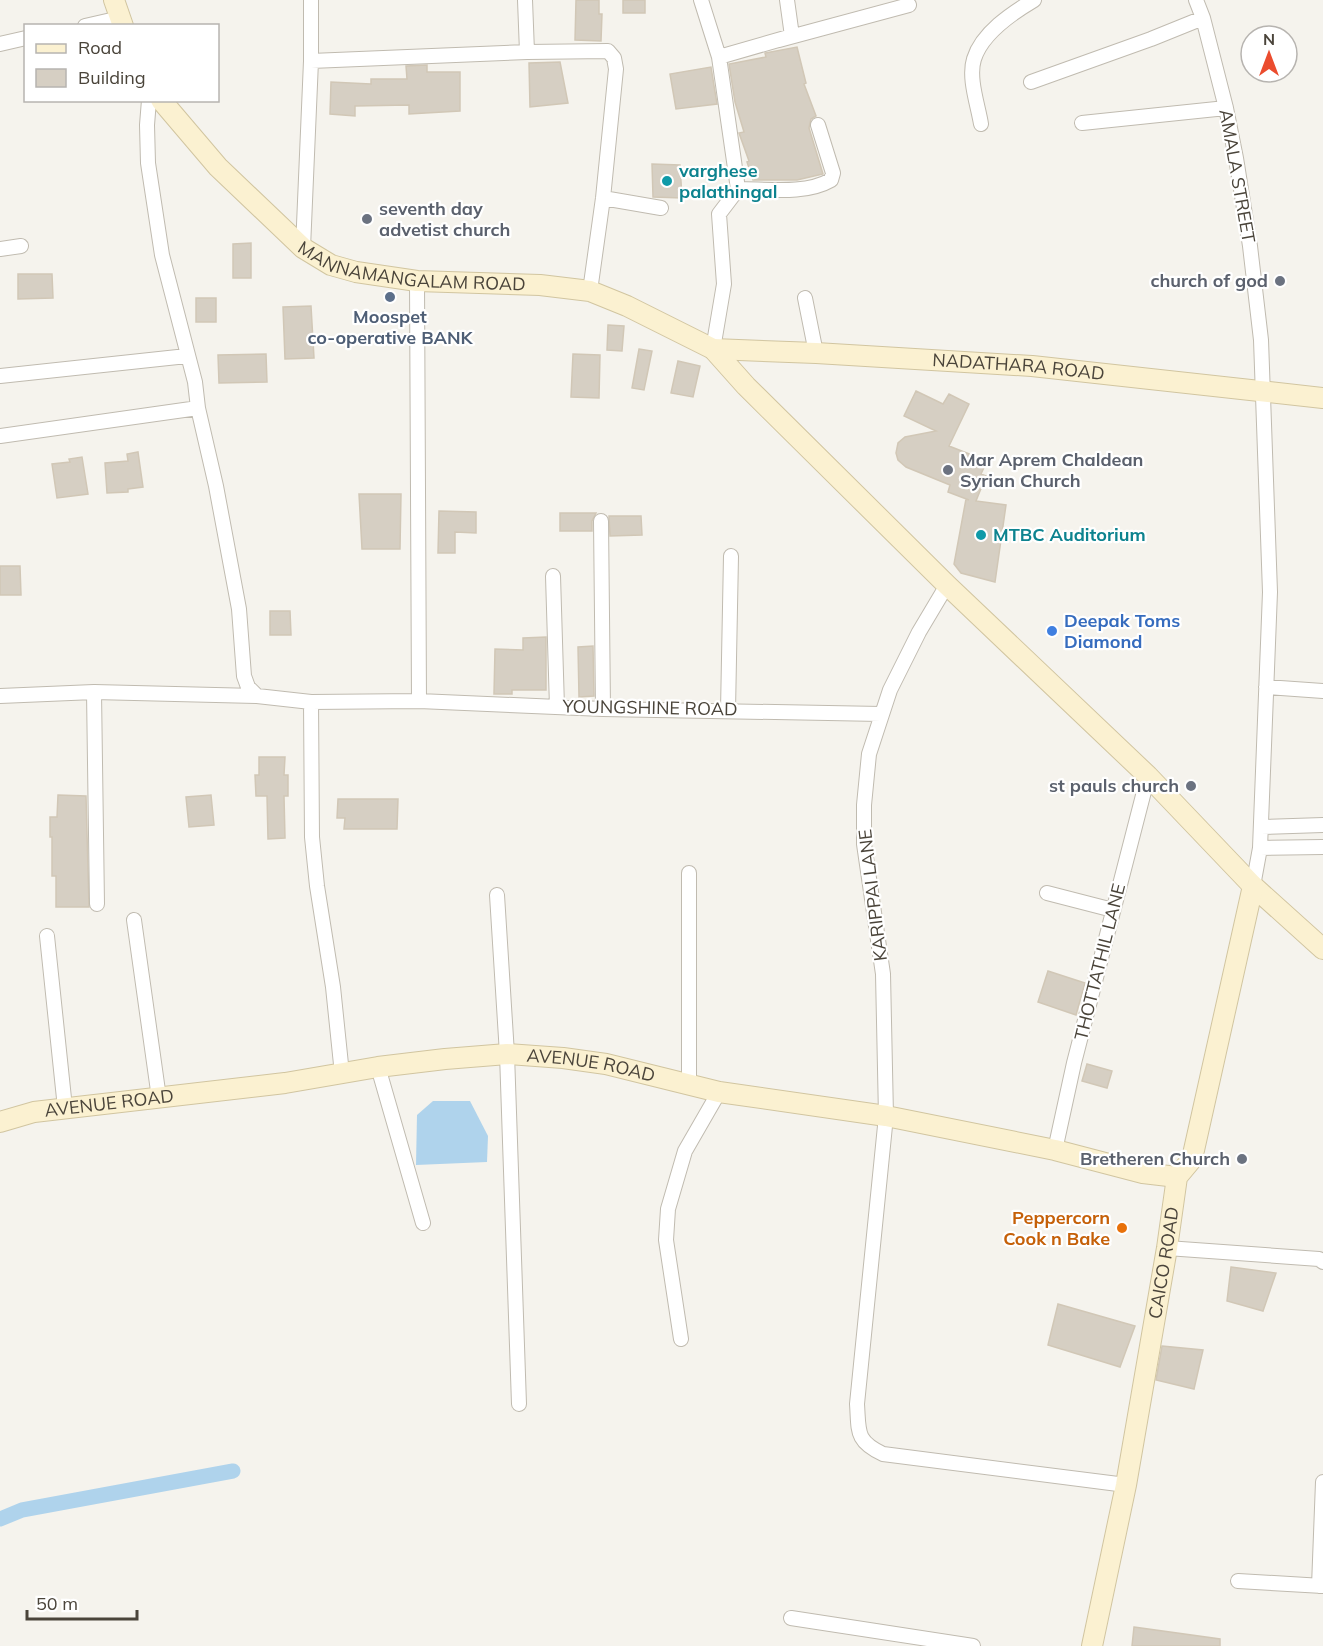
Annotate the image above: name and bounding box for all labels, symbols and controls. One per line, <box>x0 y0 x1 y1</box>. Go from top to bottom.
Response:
legend <box>24 24 219 102</box>
north arrow <box>1239 24 1299 84</box>
text: N <box>1263 29 1275 49</box>
text: Road <box>78 36 122 59</box>
text: Building <box>78 66 146 89</box>
street label: AMALA STREET <box>1214 107 1261 245</box>
place label: varghese palathingal <box>678 159 777 203</box>
marker: varghese palathingal <box>660 174 674 188</box>
place label: seventh day advetist church <box>379 197 510 241</box>
marker: seventh day advetist church <box>360 212 374 226</box>
street label: MANNAMANGALAM ROAD <box>294 236 526 296</box>
place label: church of god <box>1150 269 1268 292</box>
marker: church of god <box>1273 274 1287 288</box>
marker: Moospet co-operative BANK <box>383 290 397 304</box>
place label: Moospet co-operative BANK <box>307 305 474 349</box>
street label: NADATHARA ROAD <box>932 348 1106 385</box>
place label: Mar Aprem Chaldean Syrian Church <box>960 448 1143 492</box>
marker: Mar Aprem Chaldean Syrian Church <box>941 463 955 477</box>
place label: MTBC Auditorium <box>993 523 1146 546</box>
marker: MTBC Auditorium <box>974 528 988 542</box>
place label: Deepak Toms Diamond <box>1064 609 1180 653</box>
marker: Deepak Toms Diamond <box>1045 624 1059 638</box>
street label: YOUNGSHINE ROAD <box>561 694 738 721</box>
place label: st pauls church <box>1049 774 1179 797</box>
marker: st pauls church <box>1184 779 1198 793</box>
street label: KARIPPAI LANE <box>853 828 892 962</box>
street label: THOTTATHIL LANE <box>1069 881 1130 1043</box>
street label: AVENUE ROAD <box>526 1043 658 1087</box>
street label: AVENUE ROAD <box>43 1084 175 1122</box>
place label: Bretheren Church <box>1080 1147 1230 1170</box>
marker: Bretheren Church <box>1235 1152 1249 1166</box>
street label: CAICO ROAD <box>1143 1205 1184 1320</box>
place label: Peppercorn Cook n Bake <box>1003 1206 1110 1250</box>
marker: Peppercorn Cook n Bake <box>1115 1221 1129 1235</box>
scale bar <box>27 1583 136 1621</box>
text: 50 m <box>36 1592 78 1615</box>

